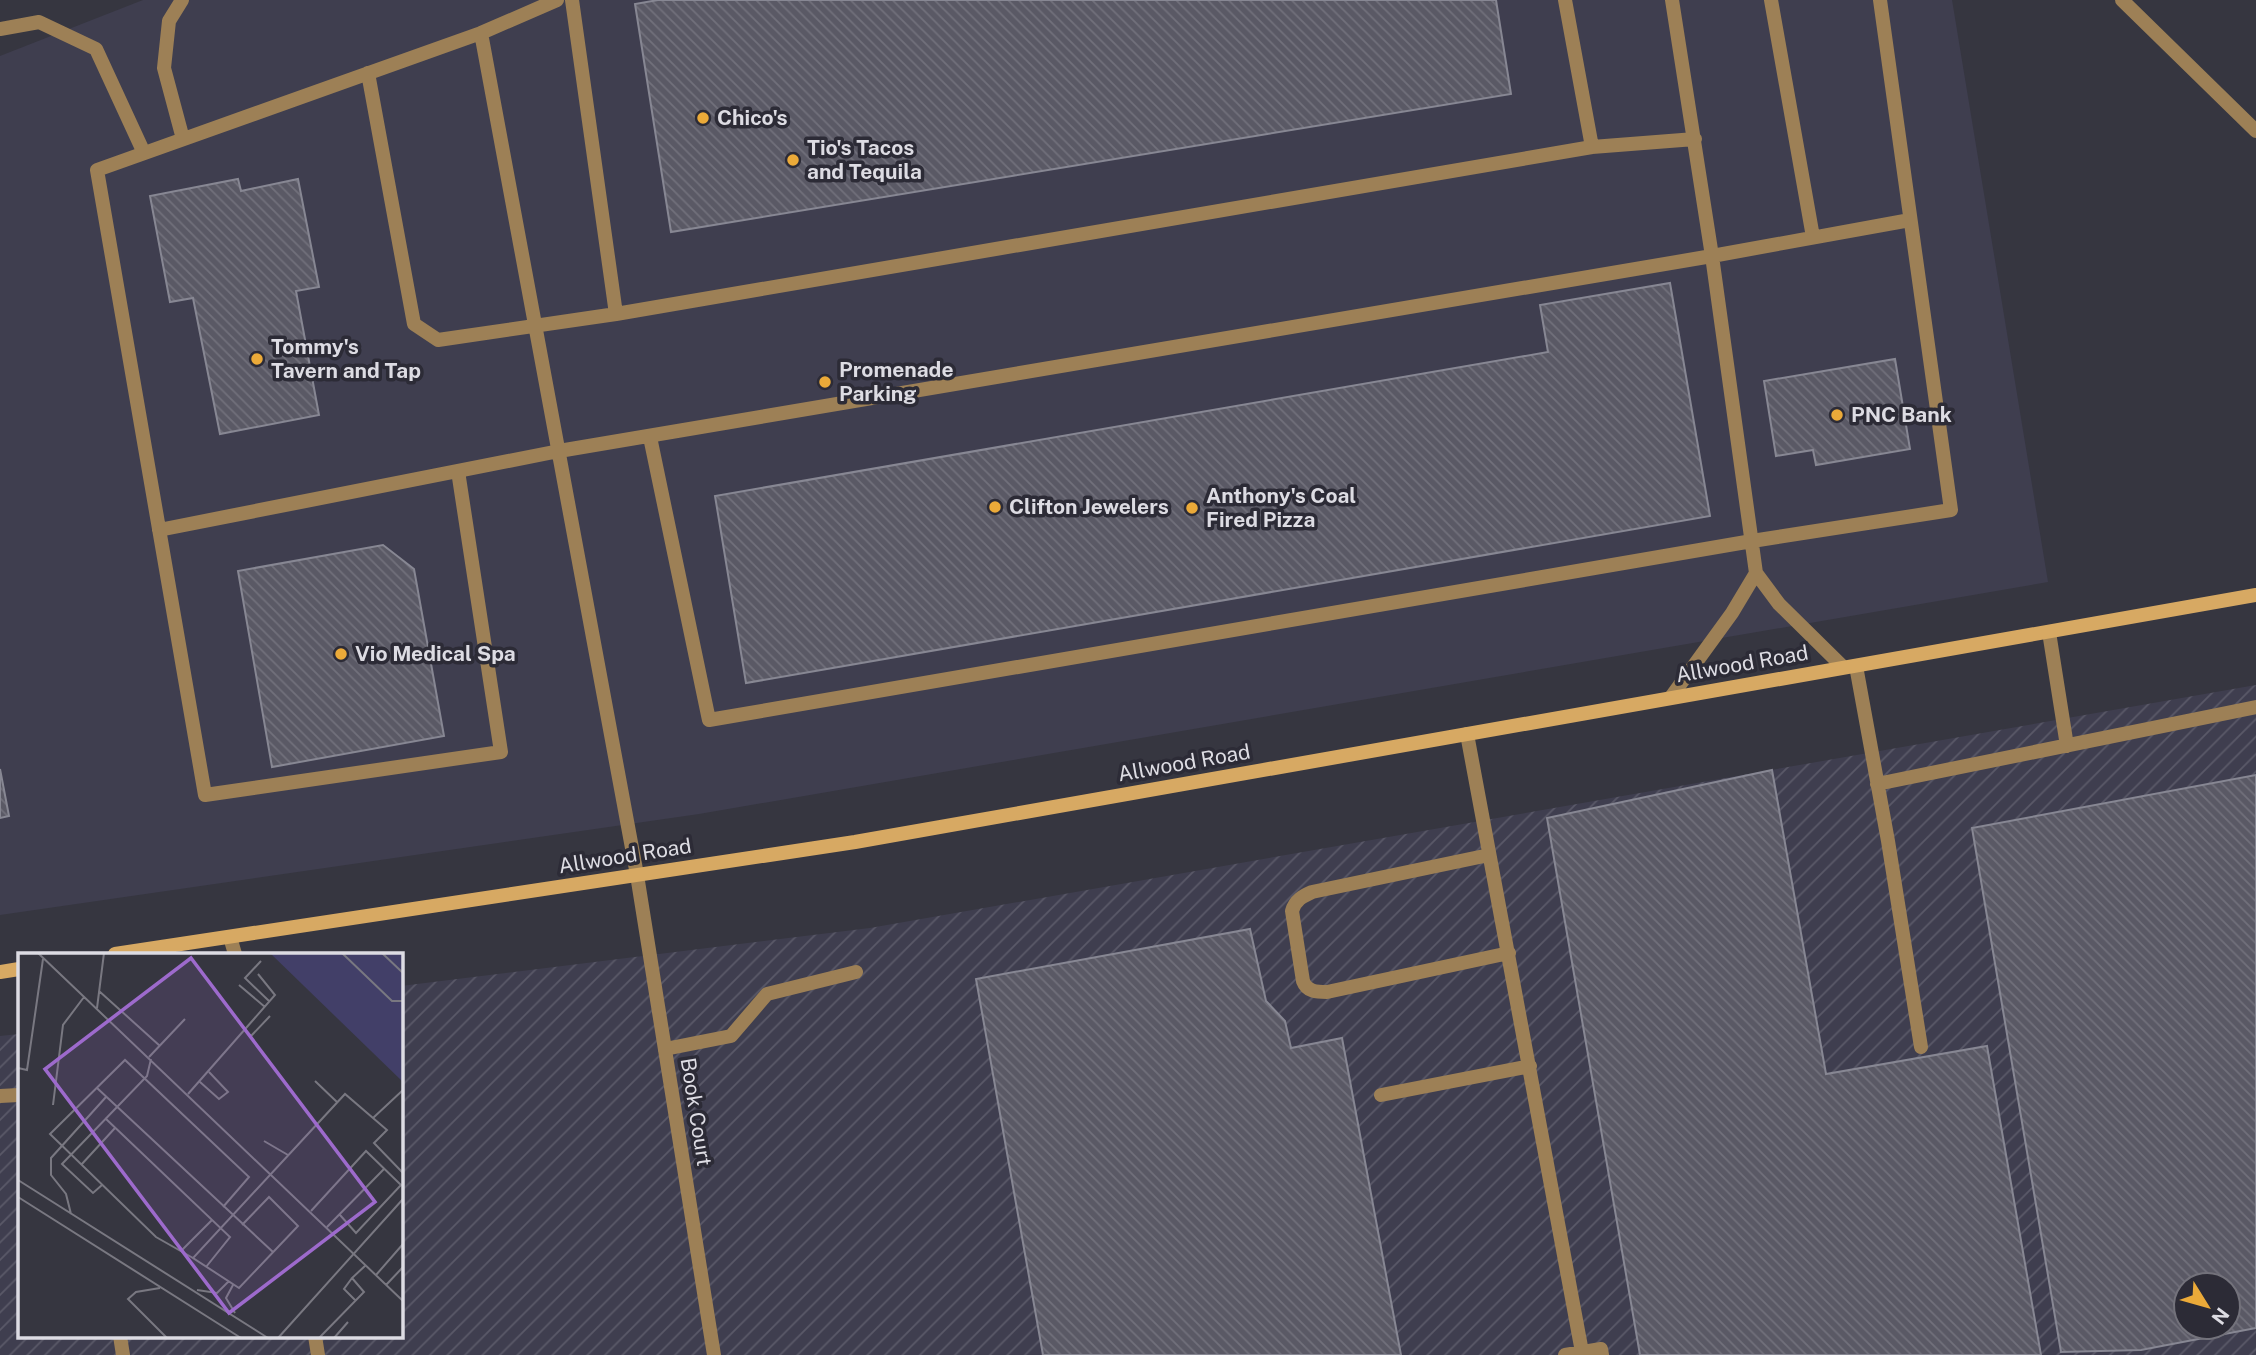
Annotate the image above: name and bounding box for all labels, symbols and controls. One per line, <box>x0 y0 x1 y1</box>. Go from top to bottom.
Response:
place label: Chico's <box>717 105 788 130</box>
marker: Chico's <box>695 110 711 126</box>
place label: Tio's Tacos and Tequila <box>807 135 922 184</box>
marker: Tio's Tacos and Tequila <box>785 152 801 168</box>
place label: Tommy's Tavern and Tap <box>271 334 421 383</box>
marker: Tommy's Tavern and Tap <box>249 351 265 367</box>
place label: Promenade Parking <box>839 357 954 406</box>
marker: Promenade Parking <box>817 374 833 390</box>
place label: PNC Bank <box>1851 402 1952 427</box>
marker: PNC Bank <box>1829 407 1845 423</box>
place label: Anthony's Coal Fired Pizza <box>1206 483 1356 532</box>
place label: Clifton Jewelers <box>1009 494 1169 519</box>
marker: Clifton Jewelers <box>987 499 1003 515</box>
marker: Anthony's Coal Fired Pizza <box>1184 500 1200 516</box>
street label: Allwood Road <box>1674 640 1810 687</box>
place label: Vio Medical Spa <box>355 641 516 666</box>
marker: Vio Medical Spa <box>333 646 349 662</box>
street label: Allwood Road <box>1116 739 1252 786</box>
street label: Allwood Road <box>557 833 693 878</box>
inset map <box>18 953 402 1338</box>
street label: Book Court <box>676 1056 717 1168</box>
north arrow <box>2172 1271 2242 1341</box>
text: N <box>2207 1304 2234 1329</box>

